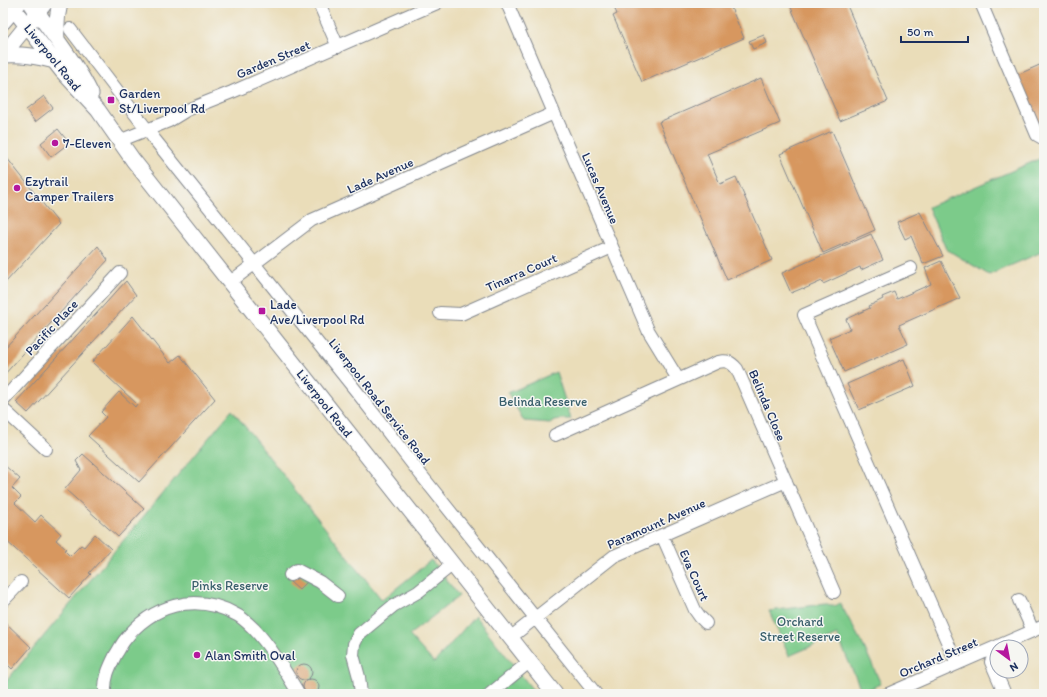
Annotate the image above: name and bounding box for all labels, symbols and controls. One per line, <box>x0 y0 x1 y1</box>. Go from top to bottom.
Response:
scale bar <box>901 18 968 44</box>
street label: Liverpool Road <box>21 21 84 94</box>
text: 50 m <box>907 25 933 39</box>
street label: Garden Street <box>234 37 312 82</box>
place label: Garden St/Liverpool Rd <box>119 86 205 116</box>
marker: Garden St/Liverpool Rd <box>106 95 116 105</box>
place label: 7-Eleven <box>63 136 112 151</box>
marker: 7-Eleven <box>50 138 60 148</box>
street label: Lucas Avenue <box>579 150 622 226</box>
street label: Lade Avenue <box>345 154 416 197</box>
place label: Ezytrail Camper Trailers <box>25 174 114 204</box>
marker: Ezytrail Camper Trailers <box>12 183 22 193</box>
street label: Tinarra Court <box>483 250 559 295</box>
street label: Pacific Place <box>22 296 81 358</box>
place label: Lade Ave/Liverpool Rd <box>270 297 364 327</box>
marker: Lade Ave/Liverpool Rd <box>257 306 267 316</box>
street label: Liverpool Road Service Road <box>326 335 434 467</box>
street label: Liverpool Road <box>294 366 356 440</box>
street label: Belinda Close <box>746 367 789 443</box>
park label: Belinda Reserve <box>499 394 587 409</box>
street label: Paramount Avenue <box>605 495 708 552</box>
street label: Eva Court <box>677 547 713 603</box>
park label: Pinks Reserve <box>192 578 268 593</box>
park label: Orchard Street Reserve <box>760 614 840 644</box>
street label: Orchard Street <box>897 634 980 681</box>
north arrow <box>989 639 1029 679</box>
place label: Alan Smith Oval <box>205 648 296 663</box>
marker: Alan Smith Oval <box>192 650 202 660</box>
text: N <box>1007 660 1021 675</box>

